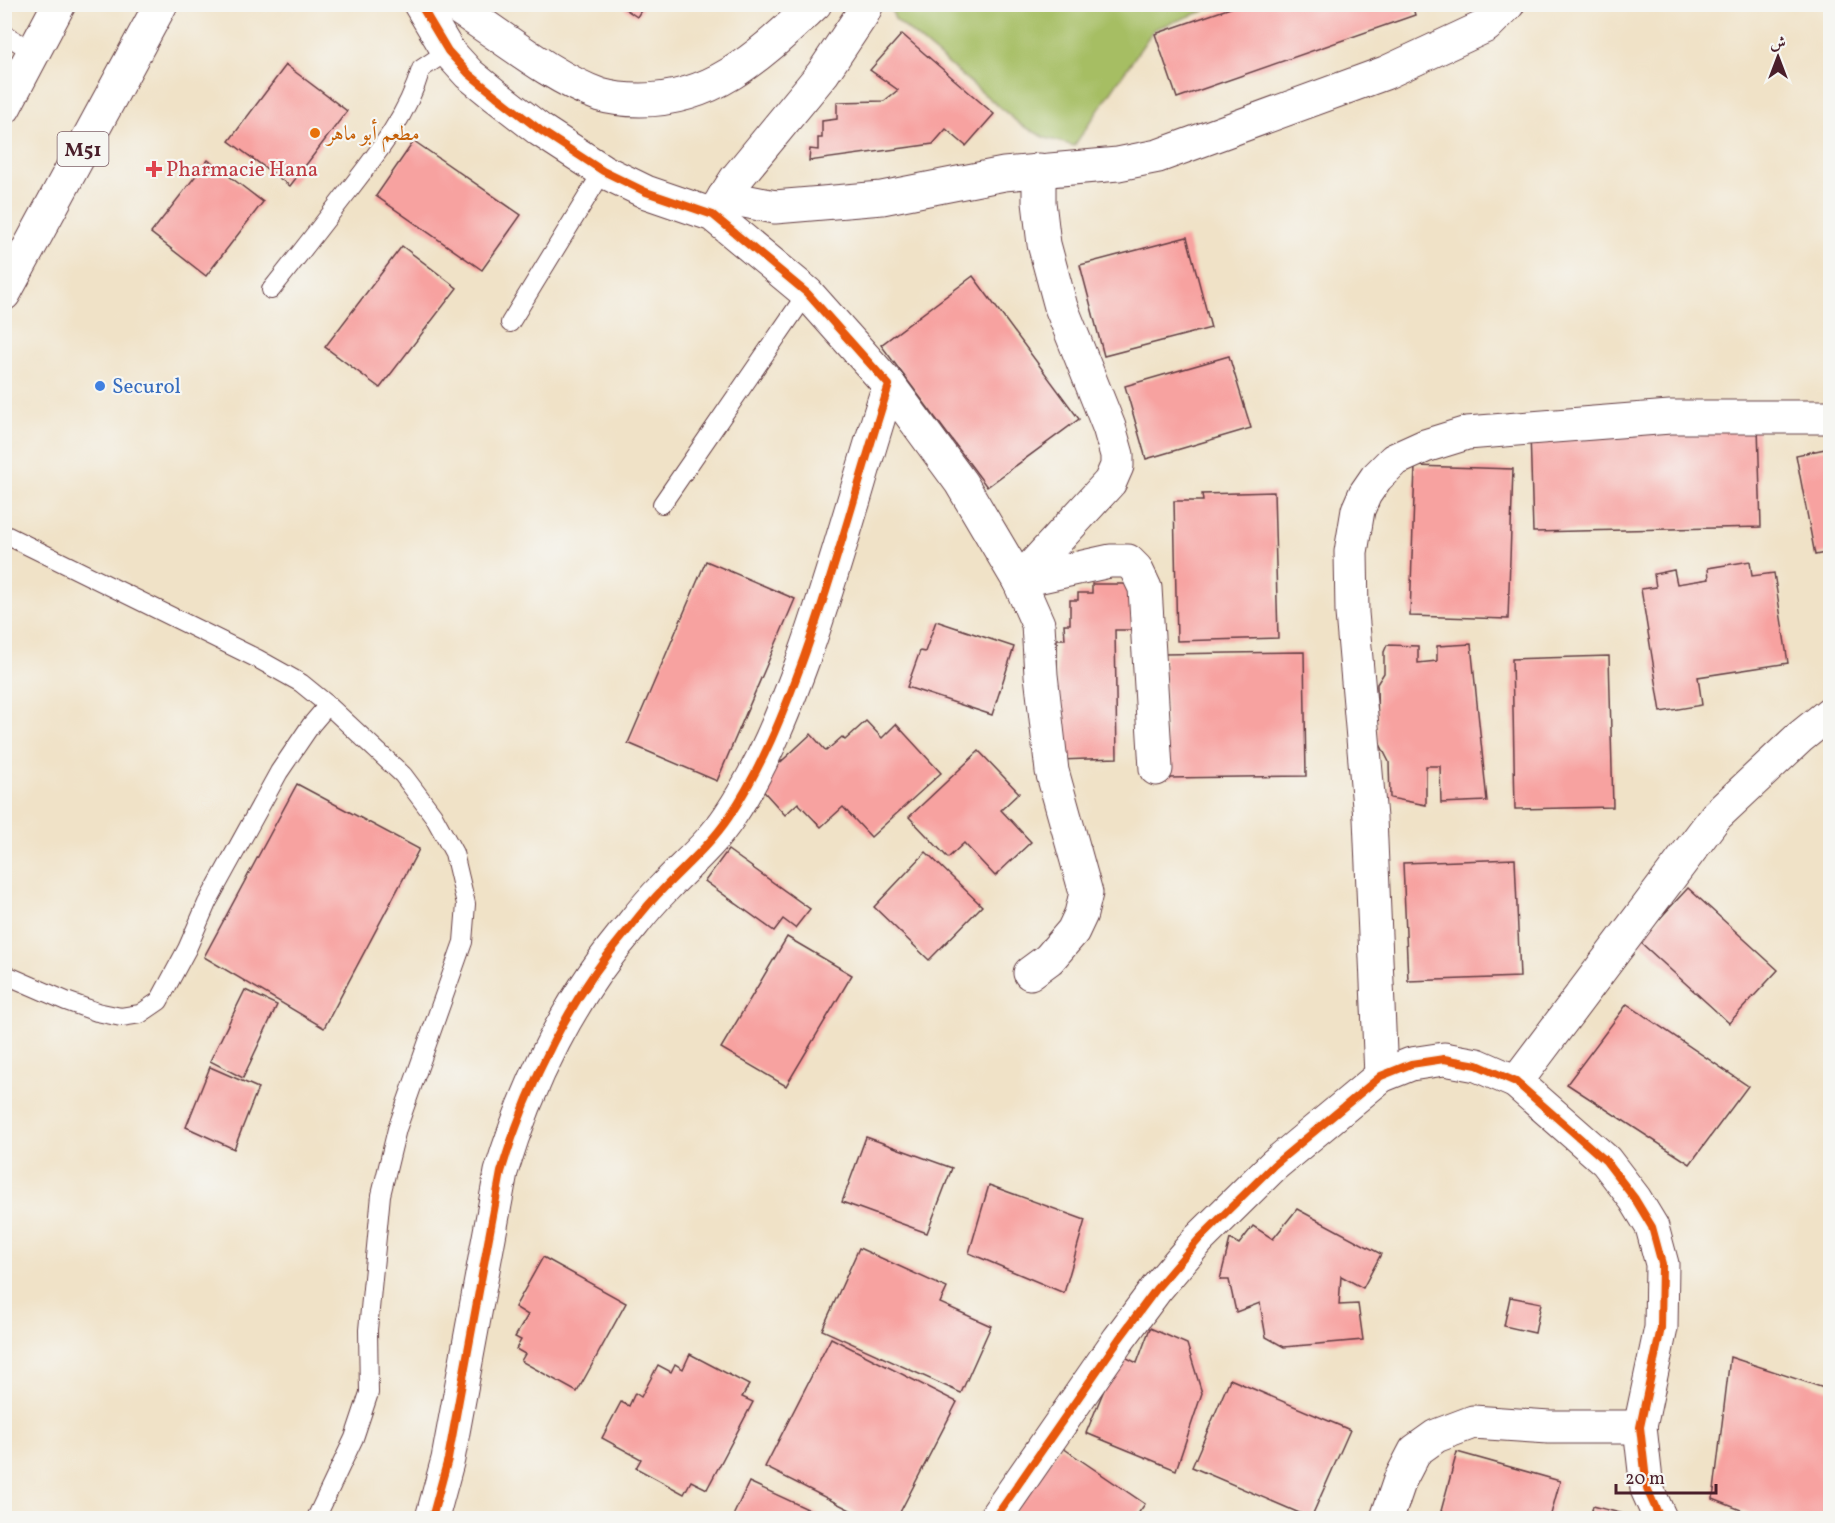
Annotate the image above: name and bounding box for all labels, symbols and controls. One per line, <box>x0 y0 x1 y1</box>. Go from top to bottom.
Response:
north arrow <box>1748 27 1808 87</box>
text: ش <box>1770 33 1786 55</box>
place label: مطعم أبو ماهر <box>325 118 420 153</box>
marker: مطعم أبو ماهر <box>308 126 322 140</box>
road number: M51 <box>58 132 109 166</box>
place label: Pharmacie Hana <box>166 156 318 185</box>
marker: Pharmacie Hana <box>147 162 161 176</box>
place label: Securol <box>112 373 181 402</box>
marker: Securol <box>93 379 107 393</box>
scale bar <box>1616 1457 1716 1495</box>
text: 20 m <box>1625 1467 1665 1492</box>

